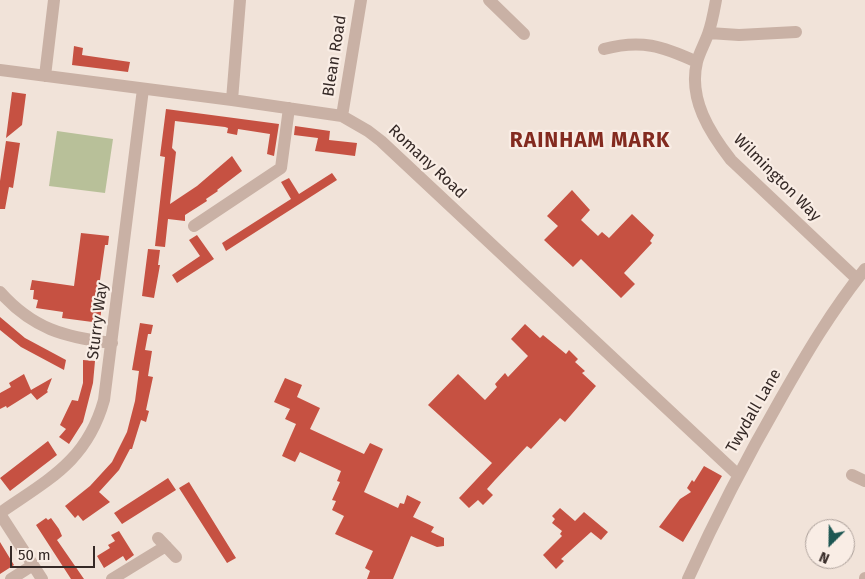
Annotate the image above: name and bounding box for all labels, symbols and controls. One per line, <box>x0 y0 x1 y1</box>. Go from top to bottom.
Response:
street label: Blean Road <box>319 14 351 98</box>
street label: Romany Road <box>384 121 470 203</box>
district label: RAINHAM MARK <box>508 128 672 154</box>
street label: Wilmington Way <box>729 130 825 226</box>
street label: Sturry Way <box>84 281 112 361</box>
street label: Twydall Lane <box>722 366 786 456</box>
north arrow <box>805 519 855 569</box>
scale bar <box>12 536 98 568</box>
text: 50 m <box>18 546 51 564</box>
text: N <box>817 548 832 567</box>

